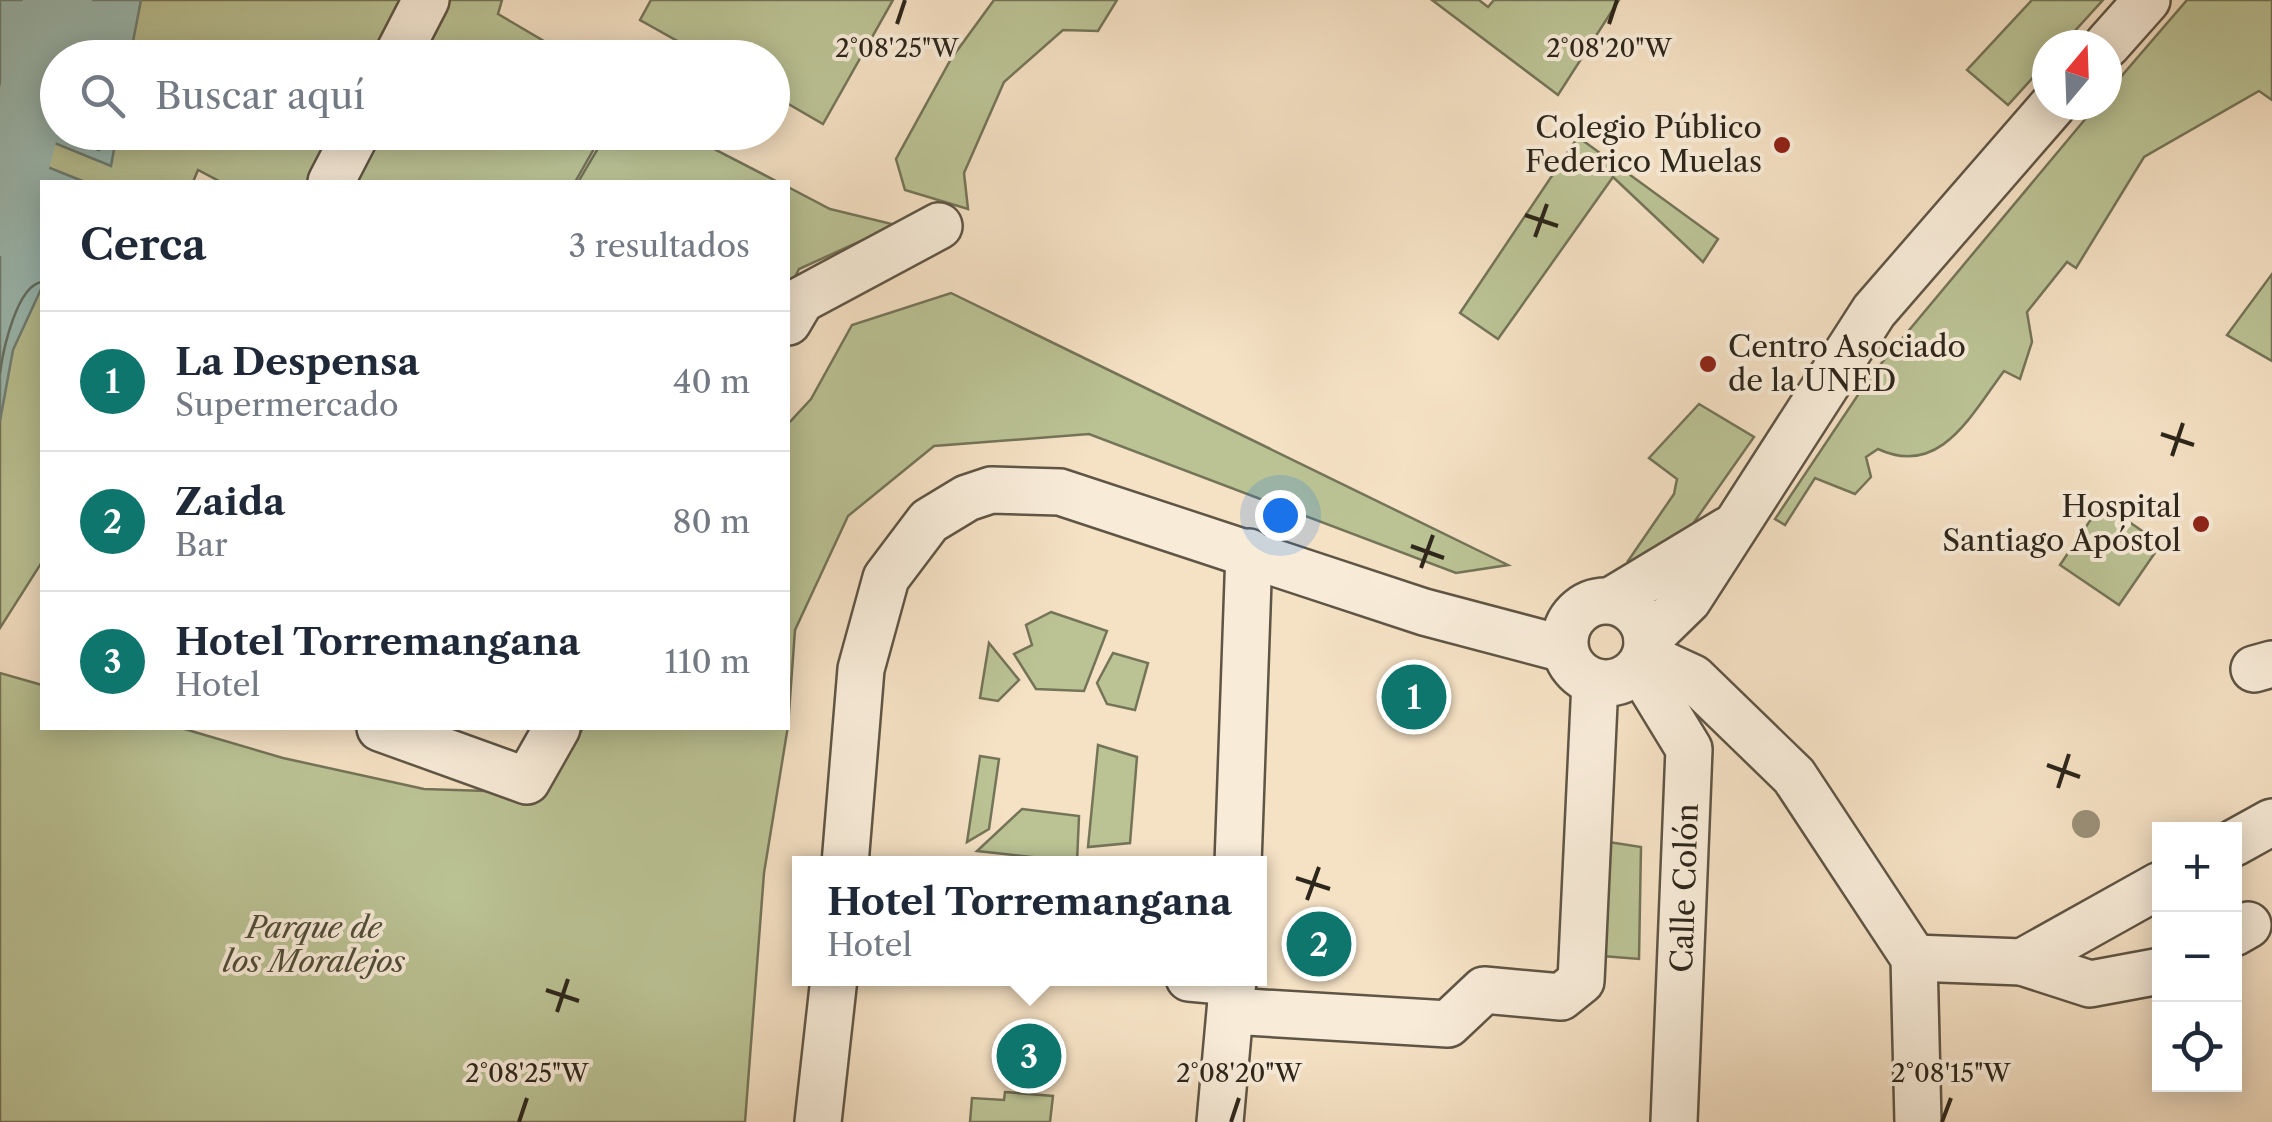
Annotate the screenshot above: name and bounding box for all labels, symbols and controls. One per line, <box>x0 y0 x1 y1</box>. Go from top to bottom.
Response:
north arrow <box>2032 30 2122 120</box>
text: 2°08'25"W <box>835 33 959 64</box>
text: 2°08'20"W <box>1546 33 1672 64</box>
search box <box>40 40 790 150</box>
icon: search <box>75 68 130 123</box>
text: Buscar aquí <box>155 72 365 119</box>
place label: Colegio Público Federico Muelas <box>1525 109 1762 180</box>
marker: Colegio Público Federico Muelas <box>1771 134 1793 156</box>
text: Cerca <box>80 219 206 271</box>
text: 3 resultados <box>568 226 750 265</box>
place label: Centro Asociado de la UNED <box>1728 328 1966 399</box>
text: La Despensa <box>175 338 420 385</box>
marker: Centro Asociado de la UNED <box>1697 353 1719 375</box>
text: 1 <box>105 362 120 401</box>
text: 40 m <box>673 362 750 401</box>
text: Supermercado <box>175 385 399 424</box>
text: Zaida <box>175 478 285 525</box>
place label: Hospital Santiago Apóstol <box>1942 488 2181 559</box>
your location <box>1255 490 1306 541</box>
text: 2 <box>103 502 122 541</box>
text: 80 m <box>672 502 750 541</box>
marker: Hospital Santiago Apóstol <box>2190 513 2212 535</box>
text: Bar <box>175 525 228 564</box>
text: Hotel Torremangana <box>175 618 580 665</box>
text: 3 <box>103 642 122 681</box>
text: 110 m <box>664 642 750 681</box>
pin: 1 <box>1382 660 1446 734</box>
text: Hotel <box>175 665 260 704</box>
street label: Calle Colón <box>1663 803 1706 973</box>
map controls <box>2152 822 2242 1092</box>
button: + <box>2152 822 2242 912</box>
popup <box>792 856 1267 986</box>
text: Hotel Torremangana <box>827 878 1232 925</box>
pin: 2 <box>1286 906 1352 982</box>
park label: Parque de los Moralejos <box>223 909 406 980</box>
button: − <box>2152 912 2242 1002</box>
text: Hotel <box>827 925 912 964</box>
button: locate <box>2152 1002 2242 1092</box>
pin: 3 <box>996 1018 1062 1094</box>
text: 2°08'25"W <box>465 1058 589 1089</box>
text: 2°08'20"W <box>1176 1058 1302 1089</box>
text: 2°08'15"W <box>1891 1058 2011 1089</box>

